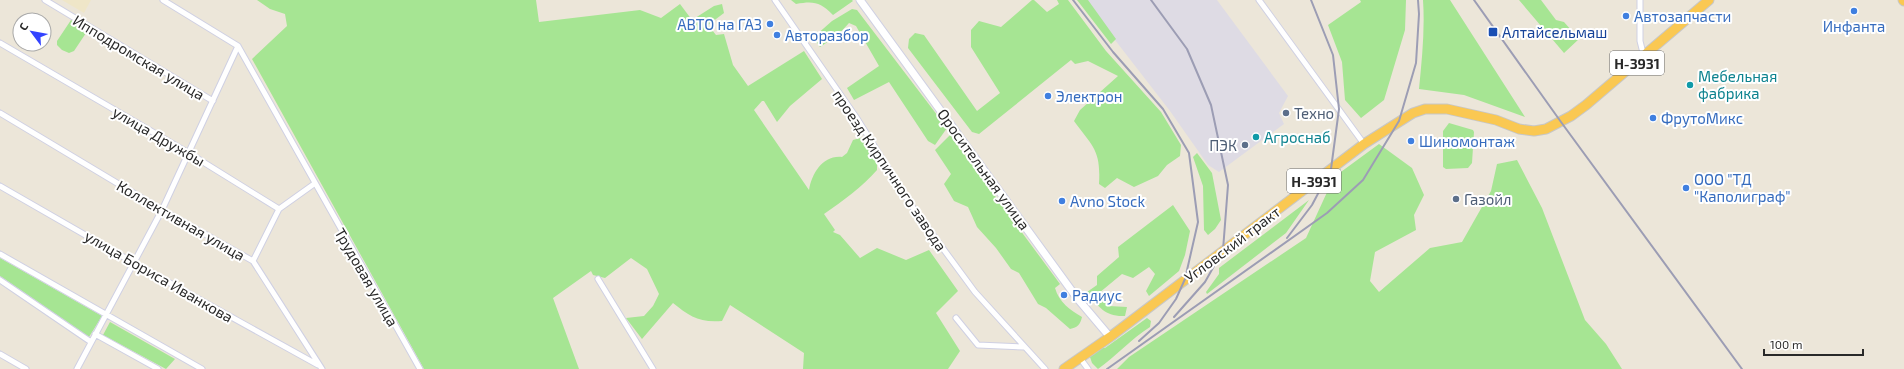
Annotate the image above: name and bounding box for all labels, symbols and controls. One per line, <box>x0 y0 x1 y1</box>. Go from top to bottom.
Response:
marker: Инфанта <box>1849 6 1859 16</box>
place label: Автозапчасти <box>1634 7 1731 25</box>
street label: Ипподромская улица <box>69 11 208 104</box>
marker: Автозапчасти <box>1621 11 1631 21</box>
north arrow <box>12 12 52 52</box>
place label: АВТО на ГАЗ <box>677 15 762 33</box>
place label: Инфанта <box>1823 17 1885 35</box>
marker: АВТО на ГАЗ <box>765 19 775 29</box>
text: С <box>16 20 31 33</box>
place label: Алтайсельмаш <box>1502 23 1607 41</box>
place label: Авторазбор <box>785 26 869 44</box>
marker: Алтайсельмаш <box>1487 26 1499 38</box>
marker: Авторазбор <box>772 30 782 40</box>
road number: Н-3931 <box>1610 51 1664 75</box>
place label: Мебельная фабрика <box>1698 67 1777 102</box>
marker: Мебельная фабрика <box>1685 80 1695 90</box>
street label: проезд Кирпичного завода <box>829 86 951 254</box>
place label: Электрон <box>1056 87 1123 105</box>
marker: Электрон <box>1043 91 1053 101</box>
street label: улица Дружбы <box>109 102 208 171</box>
place label: Техно <box>1294 104 1334 122</box>
street label: Оросительная улица <box>933 105 1034 234</box>
marker: Техно <box>1281 108 1291 118</box>
place label: ФрутоМикс <box>1661 109 1743 128</box>
marker: ФрутоМикс <box>1648 113 1658 123</box>
place label: Агроснаб <box>1264 128 1331 146</box>
marker: Агроснаб <box>1251 132 1261 142</box>
place label: Шиномонтаж <box>1419 132 1515 150</box>
place label: ПЭК <box>1209 136 1237 154</box>
marker: Шиномонтаж <box>1406 136 1416 146</box>
marker: ПЭК <box>1240 140 1250 150</box>
road number: Н-3931 <box>1287 169 1341 193</box>
place label: ООО "ТД "Каполиграф" <box>1694 170 1791 205</box>
street label: Коллективная улица <box>113 176 248 265</box>
marker: ООО "ТД "Каполиграф" <box>1681 183 1691 193</box>
place label: Газойл <box>1464 190 1512 208</box>
place label: Avno Stoсk <box>1070 192 1146 210</box>
marker: Газойл <box>1451 194 1461 204</box>
marker: Avno Stoсk <box>1057 196 1067 206</box>
street label: Угловский тракт <box>1181 202 1283 286</box>
street label: Трудовая улица <box>331 225 402 330</box>
street label: улица Бориса Иванкова <box>81 226 236 327</box>
place label: Радиус <box>1072 286 1122 305</box>
marker: Радиус <box>1059 290 1069 300</box>
scale bar <box>1764 331 1863 357</box>
text: 100 m <box>1770 337 1802 351</box>

